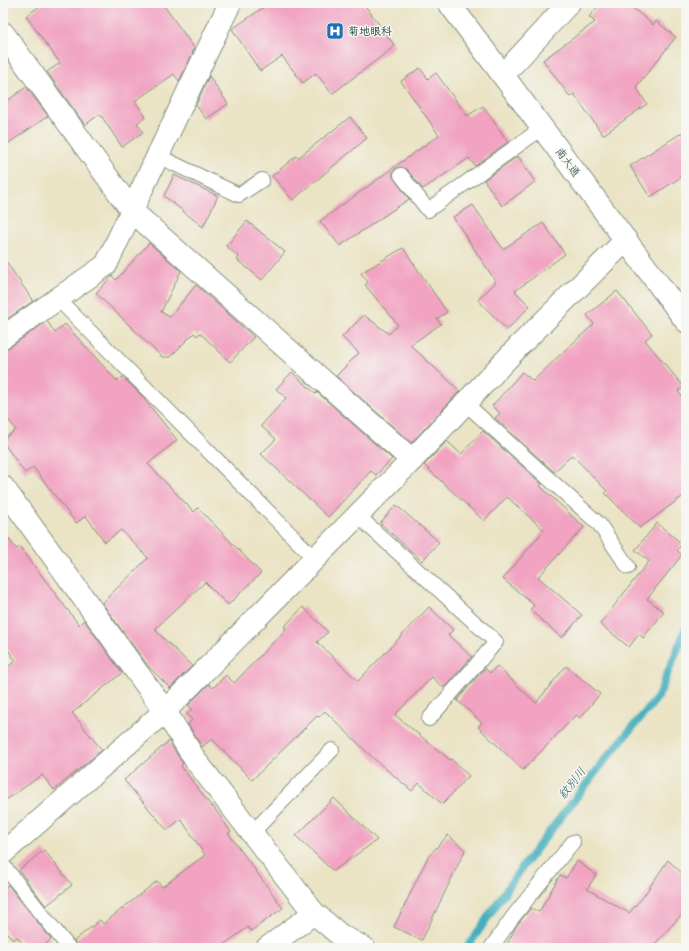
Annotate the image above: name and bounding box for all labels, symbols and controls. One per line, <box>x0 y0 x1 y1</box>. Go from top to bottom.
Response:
hospital icon: 菊地眼科 <box>325 21 345 41</box>
place label: 菊地眼科 <box>348 25 392 38</box>
street label: 南大通 <box>552 145 583 179</box>
water label: 紋別川 <box>555 765 589 801</box>

